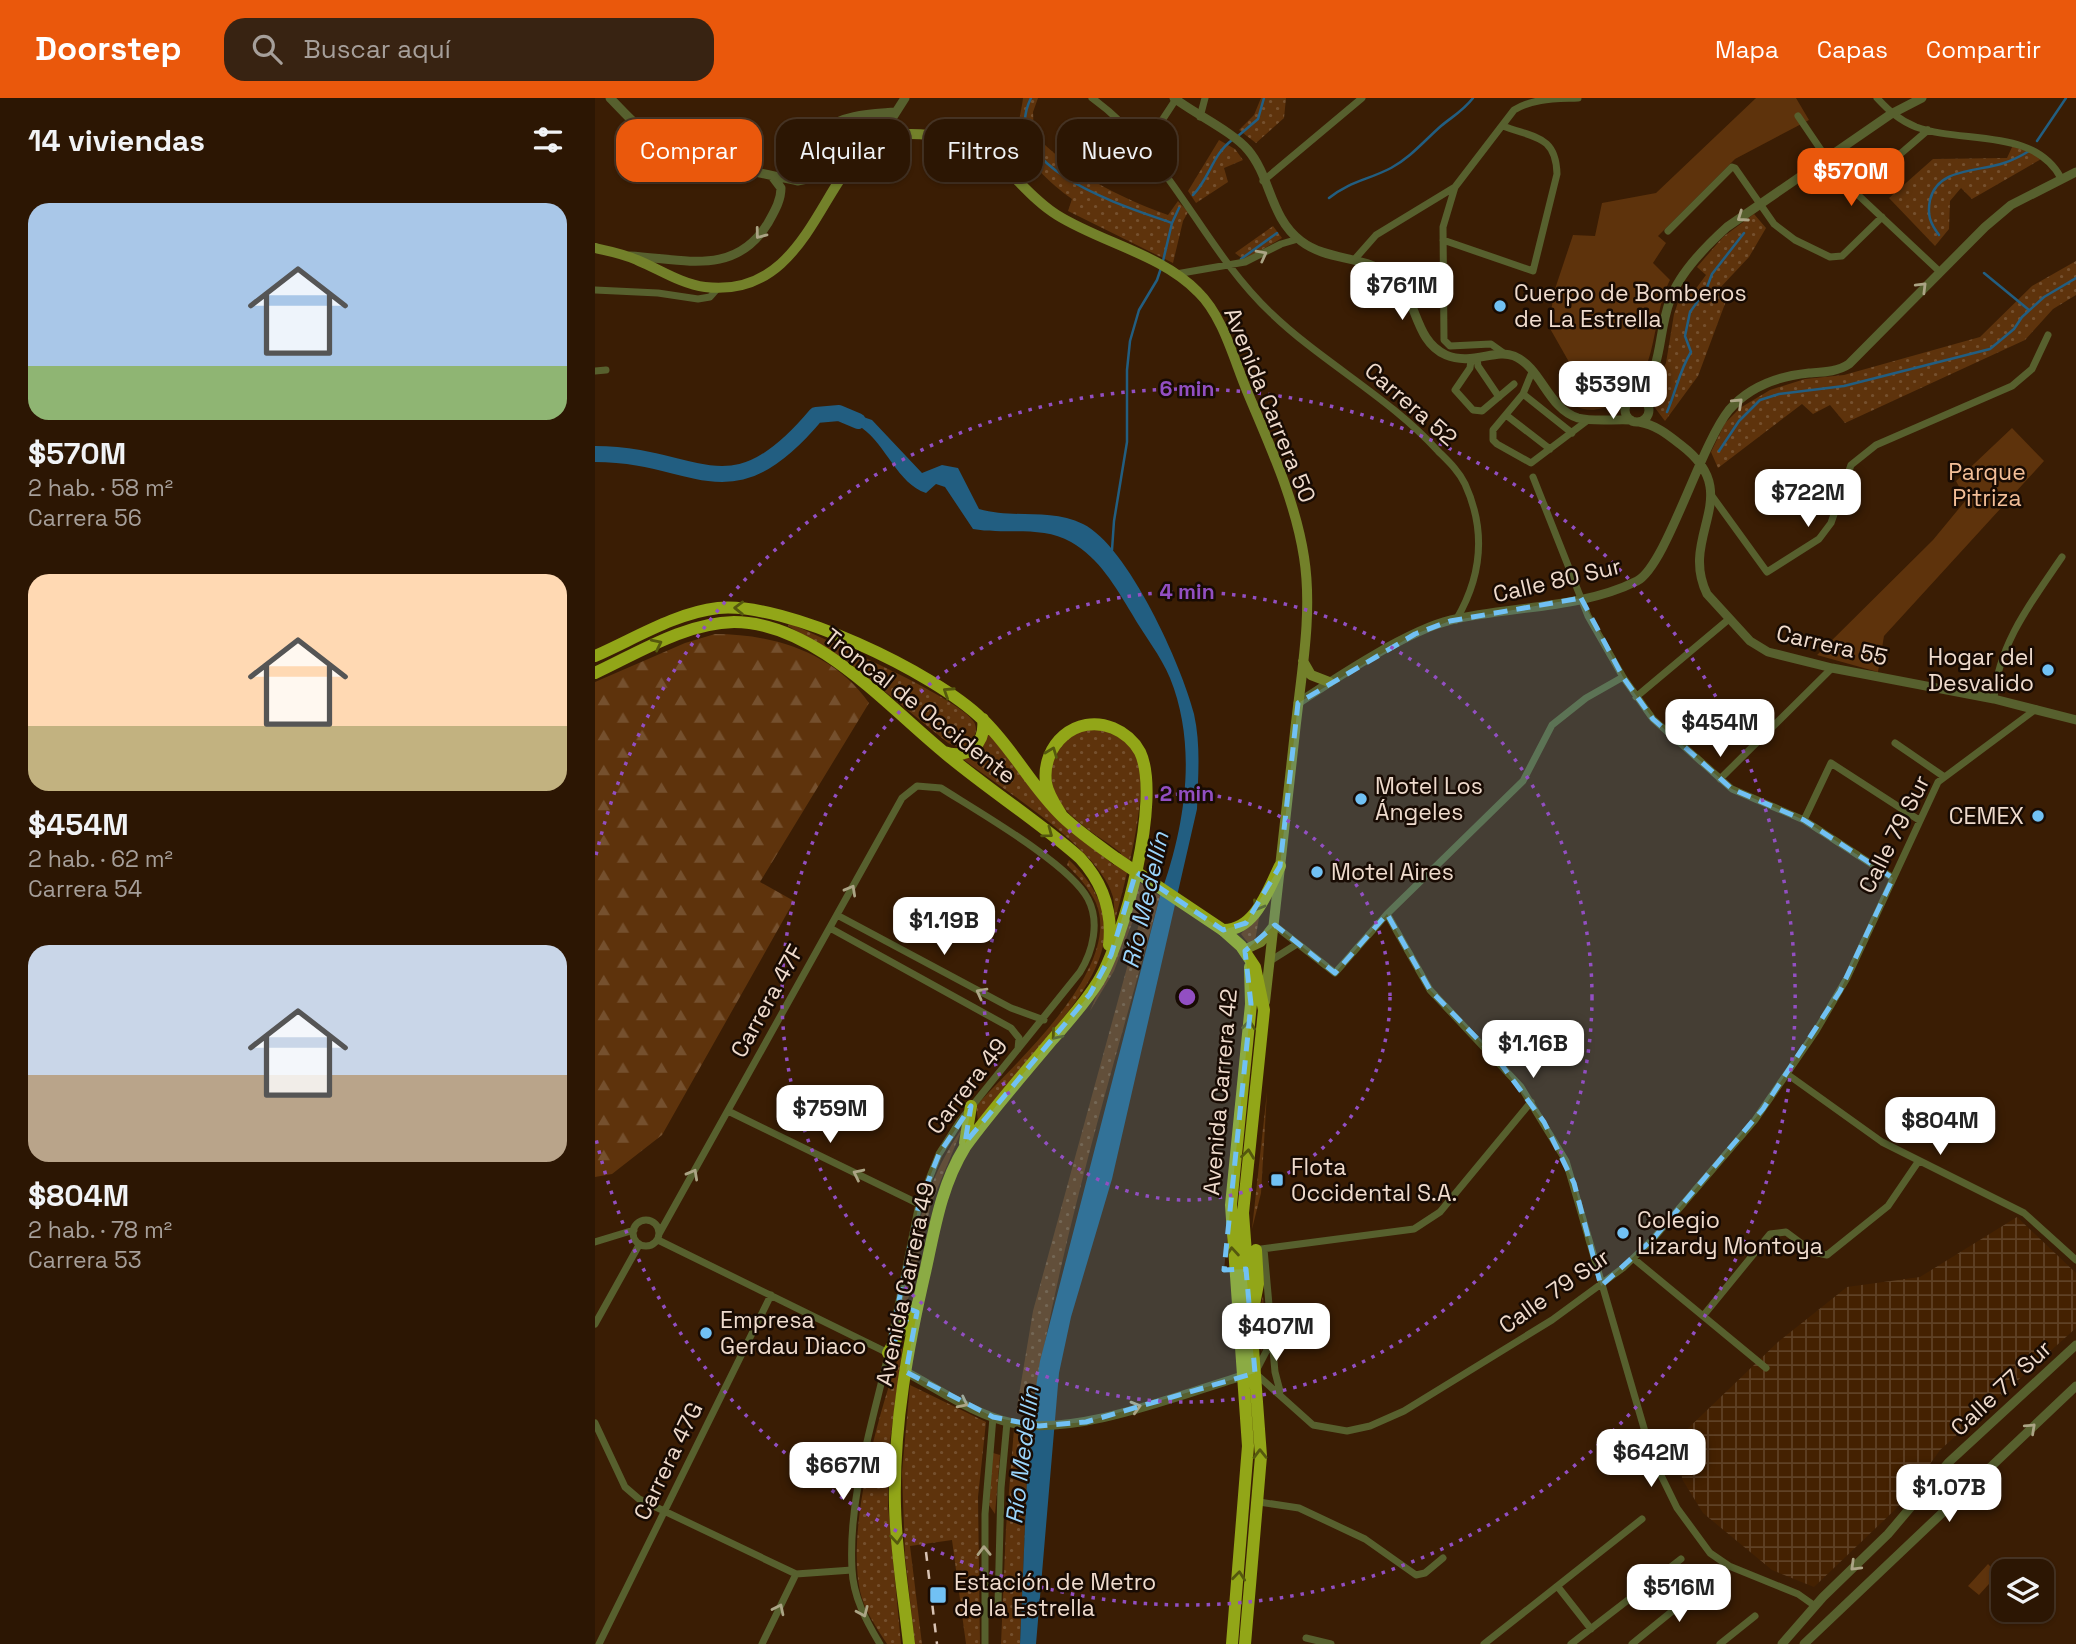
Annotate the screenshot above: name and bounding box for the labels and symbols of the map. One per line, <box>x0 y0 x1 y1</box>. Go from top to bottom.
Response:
pin: $570M <box>1802 148 1900 208</box>
one-way arrow <box>1737 209 1750 221</box>
one-way arrow <box>755 226 768 238</box>
one-way arrow <box>1254 249 1267 263</box>
pin: $761M <box>1353 262 1451 322</box>
place label: Cuerpo de Bomberos de La Estrella <box>1514 278 1747 334</box>
one-way arrow <box>1914 282 1927 295</box>
marker: Cuerpo de Bomberos de La Estrella <box>1492 298 1508 314</box>
street label: Avenida Carrera 50 <box>1217 303 1323 507</box>
street label: Carrera 52 <box>1358 355 1464 453</box>
pin: $539M <box>1564 362 1662 421</box>
text: 6 min <box>1160 375 1214 402</box>
one-way arrow <box>1730 399 1743 411</box>
park label: Parque Pitriza <box>1948 457 2026 513</box>
pin: $722M <box>1759 470 1857 529</box>
street label: Calle 80 Sur <box>1490 551 1624 609</box>
text: 4 min <box>1159 578 1215 605</box>
one-way arrow <box>733 600 743 616</box>
street label: Carrera 55 <box>1773 618 1891 672</box>
street label: Troncal de Occidente <box>818 622 1022 790</box>
one-way arrow <box>650 639 662 653</box>
place label: Hogar del Desvalido <box>1928 642 2034 698</box>
marker: Hogar del Desvalido <box>2040 662 2056 678</box>
one-way arrow <box>942 688 955 701</box>
pin: $454M <box>1671 700 1769 759</box>
one-way arrow <box>1043 747 1057 759</box>
street label: Calle 79 Sur <box>1851 770 1937 898</box>
place label: Motel Los Ángeles <box>1375 771 1483 827</box>
text: 2 min <box>1160 780 1214 807</box>
marker: Motel Los Ángeles <box>1353 791 1369 807</box>
place label: CEMEX <box>1949 801 2024 831</box>
marker: CEMEX <box>2030 808 2046 824</box>
one-way arrow <box>1041 824 1053 837</box>
water label: Río Medellín <box>1114 828 1176 971</box>
place label: Motel Aires <box>1331 857 1454 887</box>
marker: Motel Aires <box>1309 864 1325 880</box>
one-way arrow <box>843 885 856 897</box>
pin: $1.19B <box>887 898 1001 957</box>
one-way arrow <box>1254 899 1267 912</box>
street label: Carrera 47F <box>724 939 810 1063</box>
centre of rings <box>1175 985 1199 1009</box>
one-way arrow <box>976 987 989 1001</box>
street label: Avenida Carrera 42 <box>1196 987 1244 1197</box>
one-way arrow <box>1241 1019 1256 1030</box>
pin: $1.16B <box>1476 1020 1590 1080</box>
one-way arrow <box>1052 1027 1064 1040</box>
street label: Carrera 49 <box>920 1032 1014 1140</box>
pin: $759M <box>781 1086 879 1145</box>
pin: $804M <box>1891 1098 1989 1157</box>
one-way arrow <box>1241 1148 1256 1160</box>
place label: Flota Occidental S.A. <box>1291 1152 1457 1208</box>
one-way arrow <box>853 1168 865 1182</box>
one-way arrow <box>685 1169 698 1182</box>
marker: Flota Occidental S.A. <box>1269 1172 1285 1188</box>
street label: Avenida Carrera 49 <box>869 1179 941 1389</box>
place label: Colegio Lizardy Montoya <box>1637 1205 1823 1261</box>
marker: Colegio Lizardy Montoya <box>1615 1225 1631 1241</box>
street label: Calle 79 Sur <box>1493 1242 1615 1340</box>
one-way arrow <box>1225 1246 1240 1257</box>
pin: $407M <box>1227 1304 1325 1363</box>
place label: Empresa Gerdau Diaco <box>720 1305 867 1361</box>
marker: Empresa Gerdau Diaco <box>698 1325 714 1341</box>
street label: Calle 77 Sur <box>1944 1334 2058 1442</box>
water label: Río Medellín <box>998 1383 1046 1526</box>
one-way arrow <box>956 1394 968 1408</box>
street label: Carrera 47G <box>627 1397 709 1525</box>
one-way arrow <box>1130 1401 1142 1416</box>
one-way arrow <box>2023 1423 2036 1436</box>
pin: $642M <box>1602 1430 1700 1489</box>
pin: $667M <box>794 1442 892 1502</box>
one-way arrow <box>1252 1448 1268 1459</box>
pin: $1.07B <box>1892 1464 2006 1524</box>
one-way arrow <box>889 1534 904 1545</box>
one-way arrow <box>976 1546 992 1556</box>
one-way arrow <box>1850 1558 1863 1571</box>
pin: $516M <box>1630 1564 1728 1624</box>
place label: Estación de Metro de la Estrella <box>954 1567 1156 1623</box>
one-way arrow <box>1231 1570 1246 1582</box>
marker: Estación de Metro de la Estrella <box>928 1585 948 1605</box>
one-way arrow <box>771 1604 785 1616</box>
one-way arrow <box>855 1605 869 1617</box>

